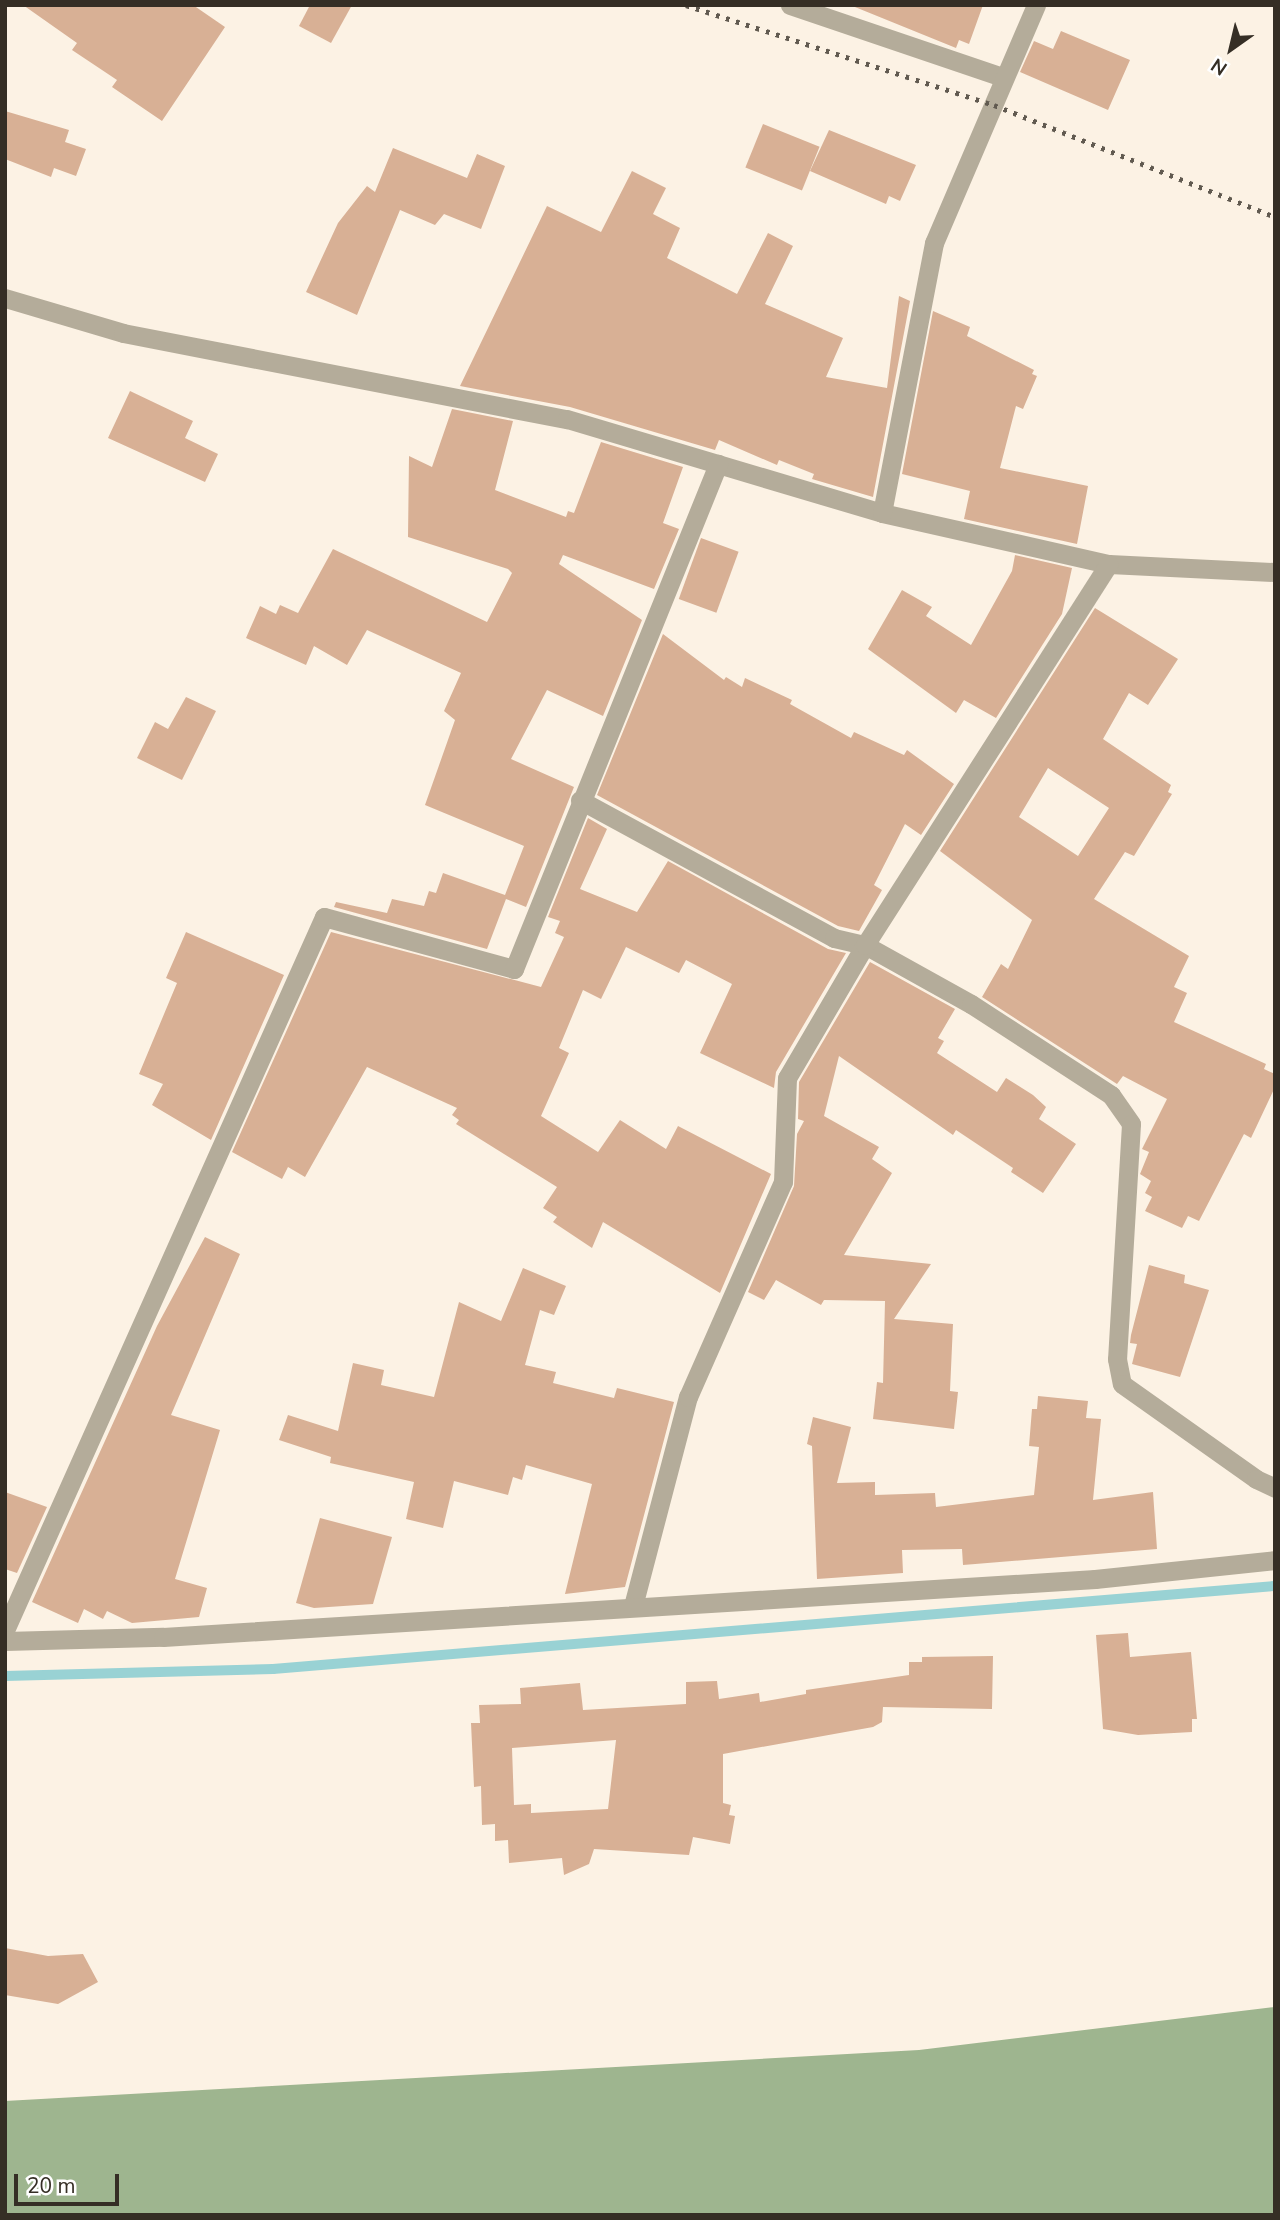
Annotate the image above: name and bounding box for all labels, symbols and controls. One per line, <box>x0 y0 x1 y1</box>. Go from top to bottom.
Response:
north arrow <box>1196 14 1266 84</box>
text: N <box>1206 52 1232 81</box>
scale bar <box>18 2160 122 2204</box>
text: 20 m <box>27 2172 76 2200</box>

